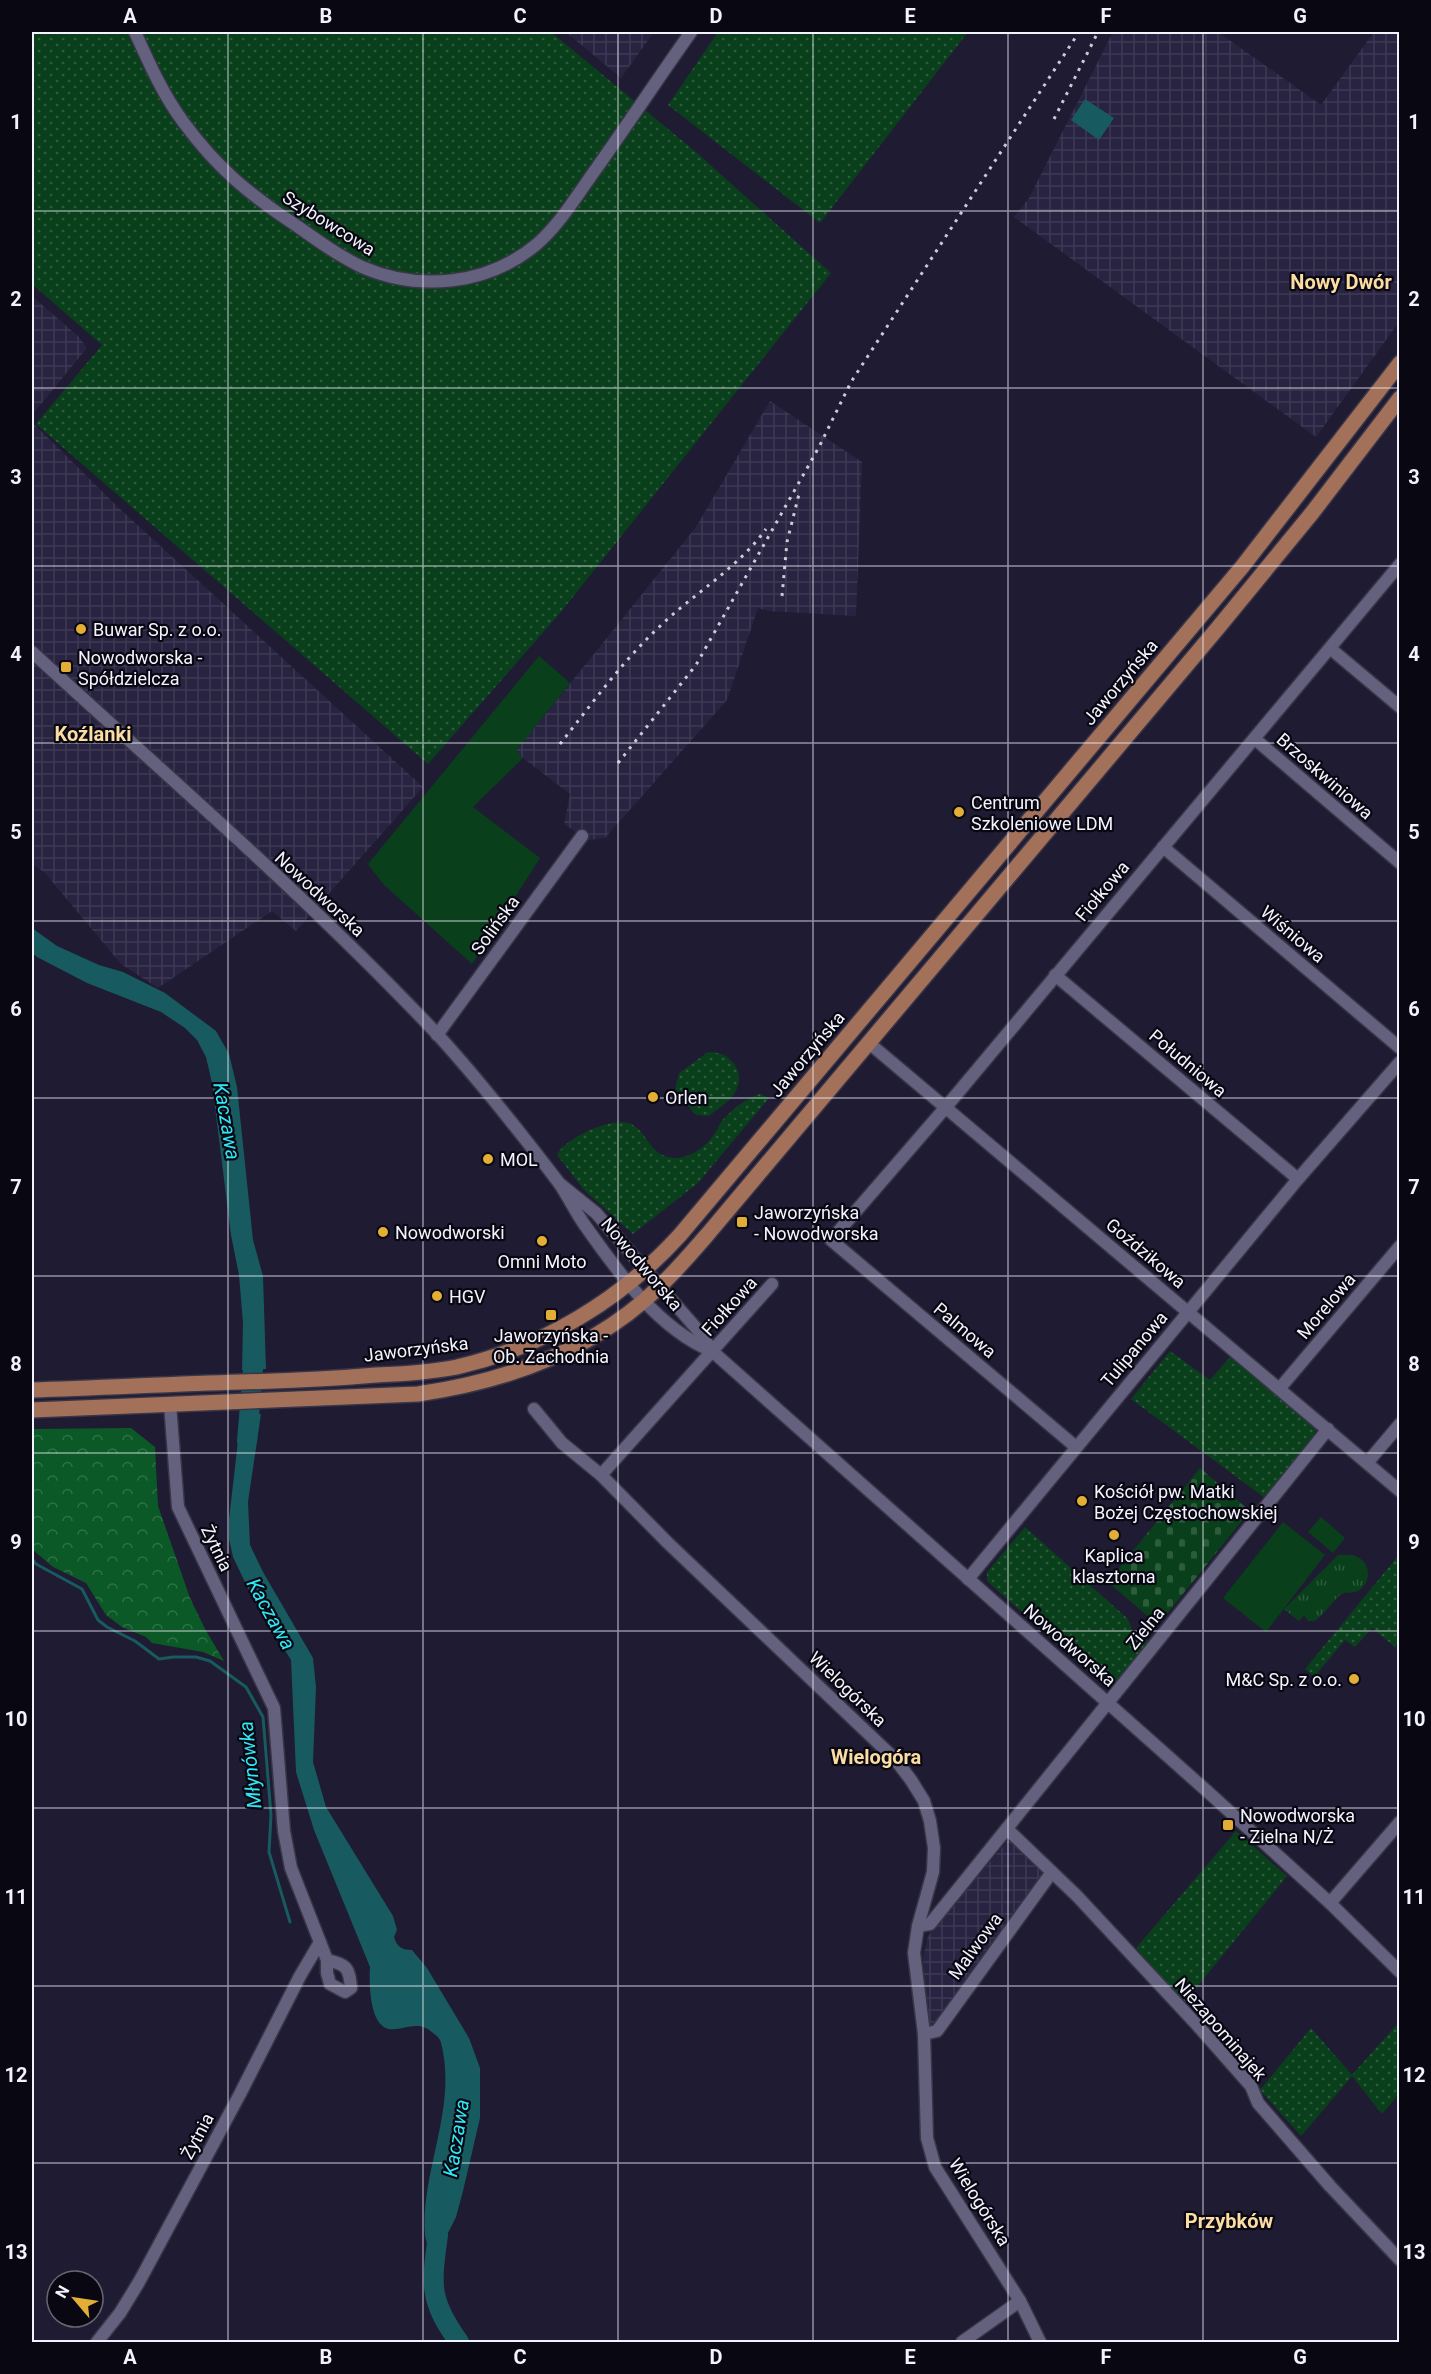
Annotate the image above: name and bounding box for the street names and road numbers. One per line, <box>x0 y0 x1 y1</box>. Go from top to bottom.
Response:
street label: Szybowcowa <box>279 186 379 260</box>
street label: Jaworzyńska <box>1078 635 1162 729</box>
street label: Brzoskwiniowa <box>1273 729 1377 823</box>
street label: Nowodworska <box>271 847 369 941</box>
street label: Fiołkowa <box>1071 857 1133 925</box>
street label: Solińska <box>467 891 523 959</box>
street label: Wiśniowa <box>1257 901 1329 967</box>
street label: Jaworzyńska <box>765 1007 849 1101</box>
street label: Południowa <box>1145 1025 1231 1101</box>
street label: Nowodworska <box>597 1213 687 1315</box>
street label: Goździkowa <box>1102 1214 1190 1292</box>
street label: Morelowa <box>1292 1269 1360 1343</box>
street label: Fiołkowa <box>697 1272 761 1340</box>
street label: Palmowa <box>930 1298 1000 1362</box>
street label: Tulipanowa <box>1096 1307 1172 1391</box>
street label: Jaworzyńska <box>363 1332 469 1366</box>
street label: Żytnia <box>197 1521 237 1575</box>
street label: Nowodworska <box>1020 1599 1120 1691</box>
street label: Zielna <box>1121 1602 1169 1654</box>
street label: Wielogórska <box>805 1647 891 1731</box>
street label: Malwowa <box>944 1909 1006 1983</box>
street label: Niezapominajek <box>1171 1974 1272 2085</box>
street label: Żytnia <box>176 2109 218 2163</box>
street label: Wielogórska <box>945 2154 1015 2250</box>

